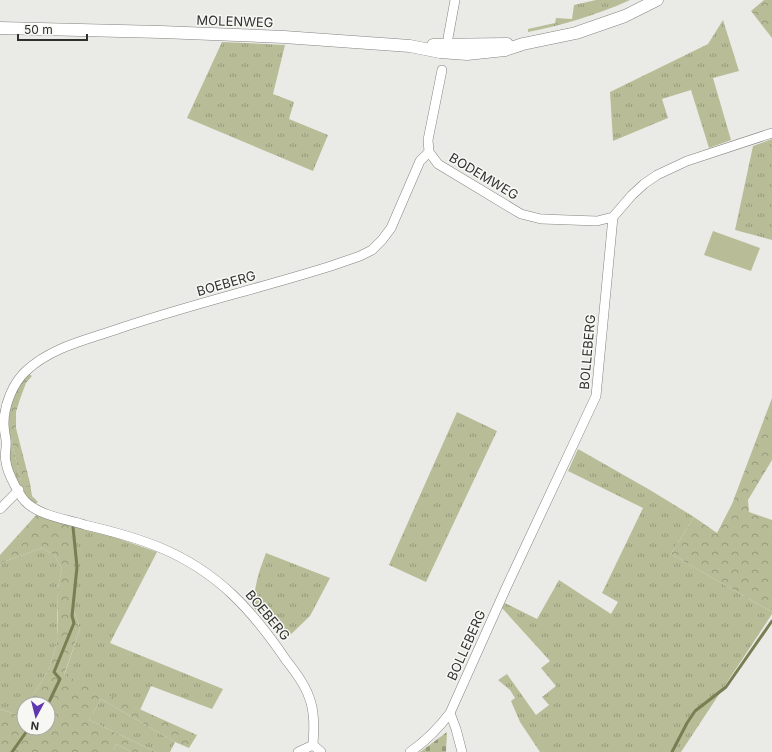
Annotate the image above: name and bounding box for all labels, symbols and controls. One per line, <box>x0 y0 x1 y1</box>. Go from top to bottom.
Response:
street label: MOLENWEG <box>196 12 274 30</box>
scale bar <box>18 16 87 42</box>
text: 50 m <box>24 22 53 37</box>
street label: BODEMWEG <box>447 149 521 203</box>
street label: BOEBERG <box>195 267 257 299</box>
street label: BOLLEBERG <box>576 314 598 390</box>
street label: BOEBERG <box>242 587 294 643</box>
street label: BOLLEBERG <box>443 607 489 683</box>
north arrow <box>16 696 56 736</box>
text: N <box>30 718 40 733</box>

